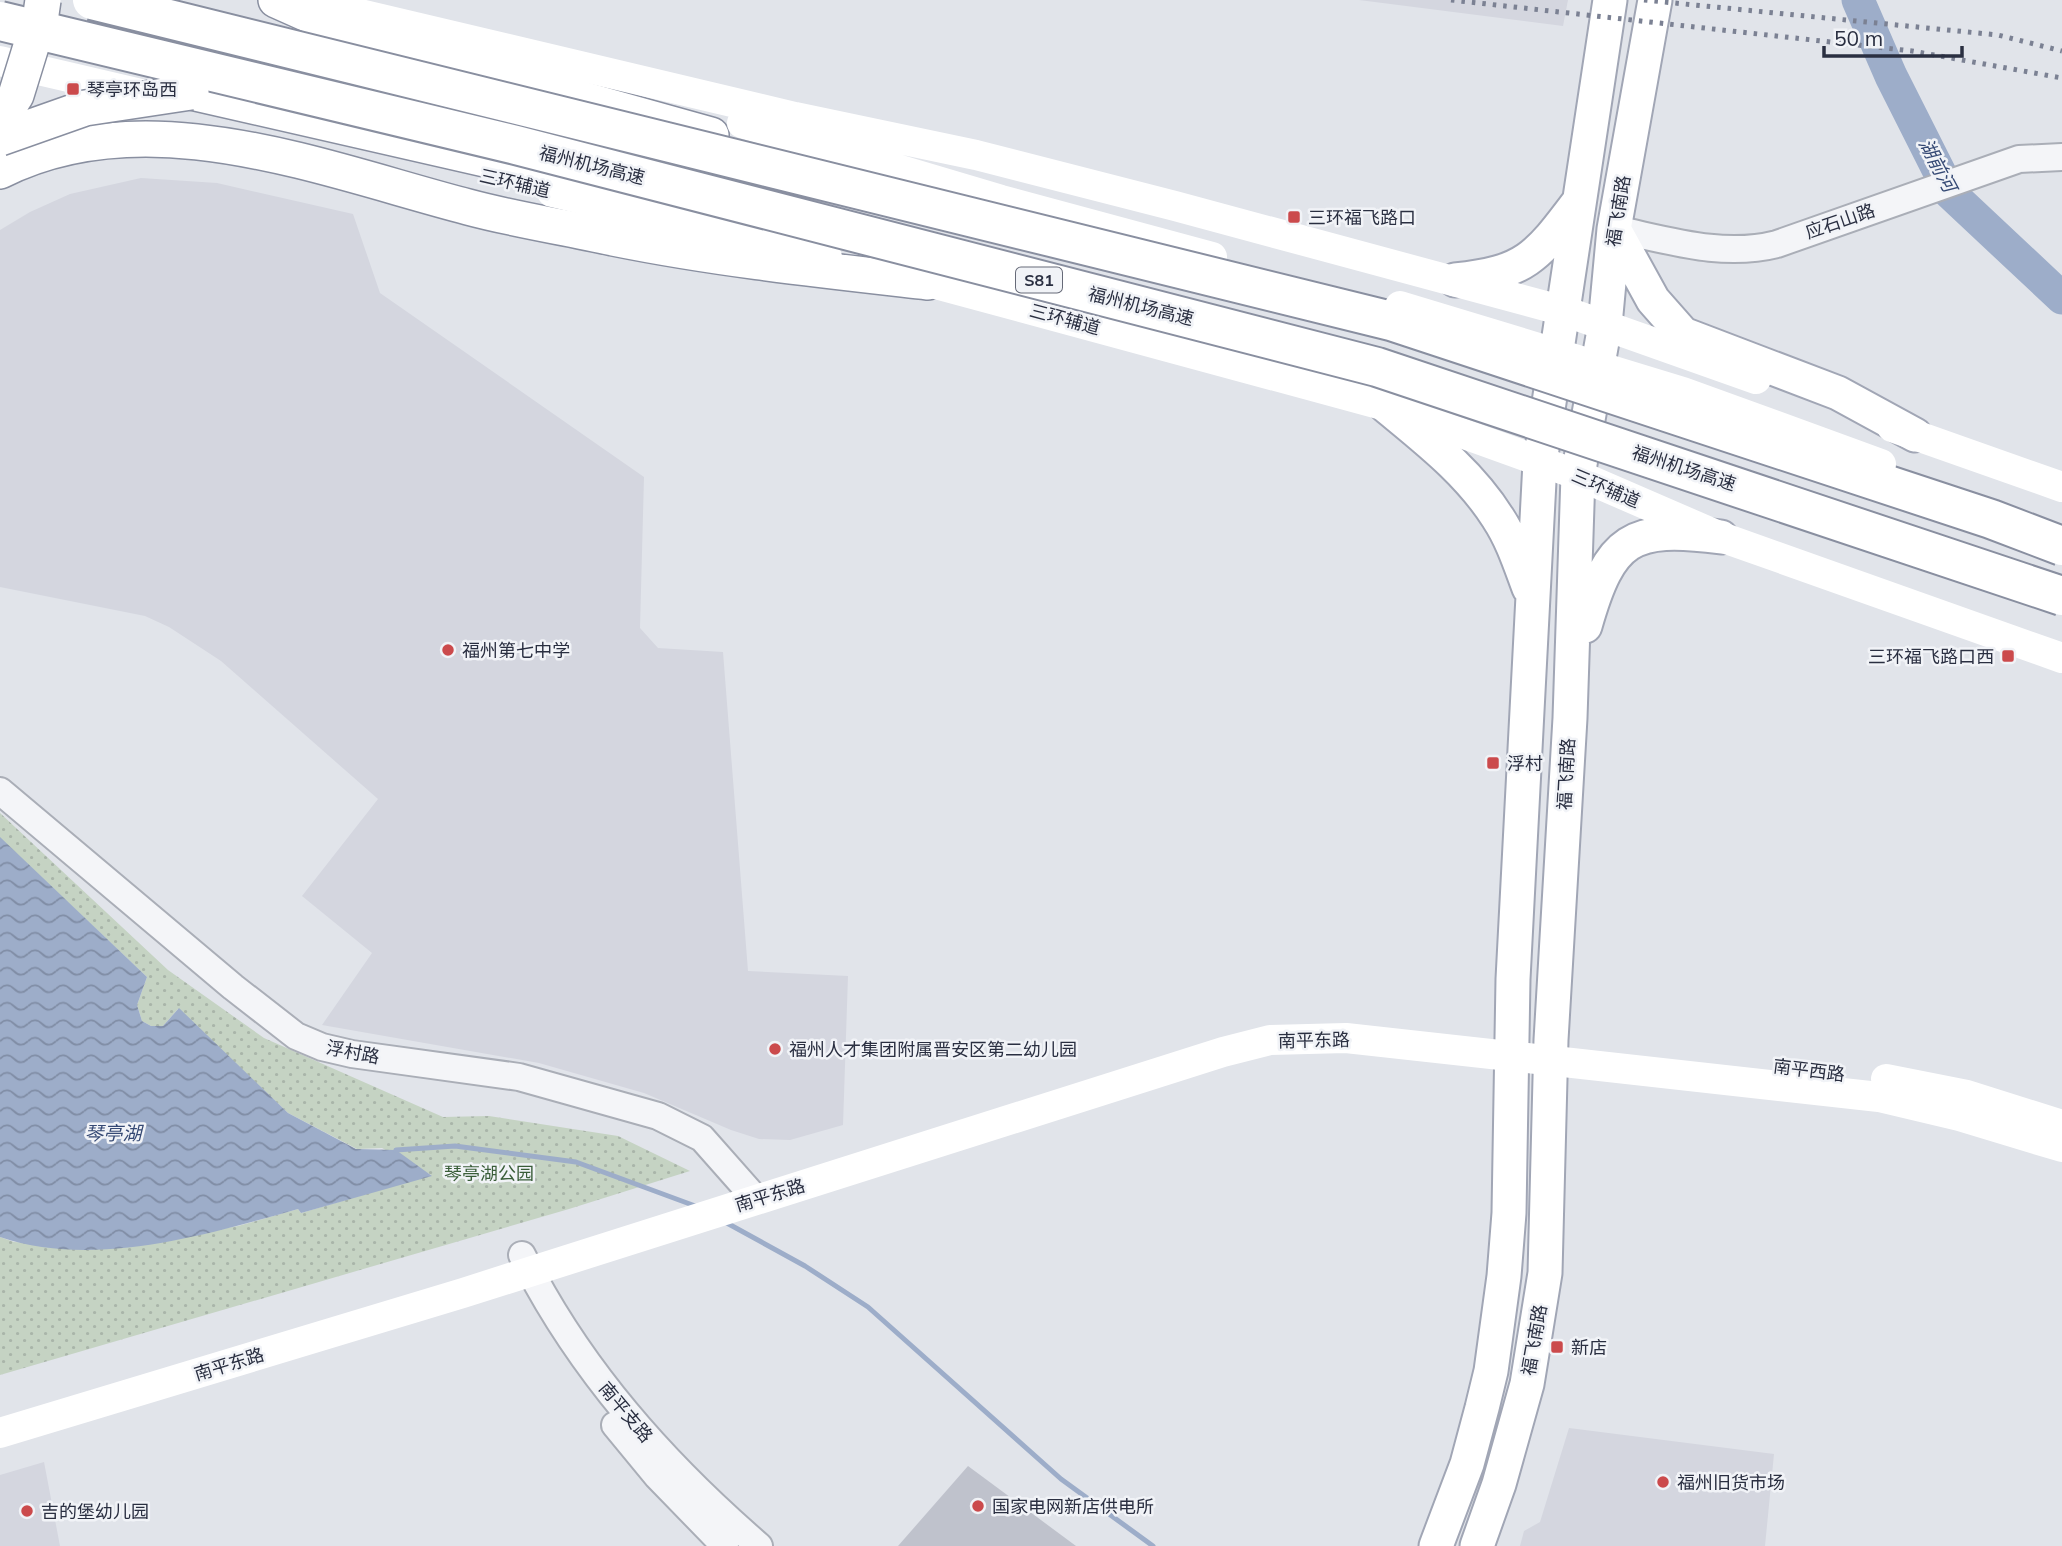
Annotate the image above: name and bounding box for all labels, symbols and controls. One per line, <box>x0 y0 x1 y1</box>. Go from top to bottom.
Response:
scale bar <box>1824 14 1962 58</box>
text: 50 m <box>1834 25 1883 51</box>
place label: 琴亭环岛西 <box>87 78 177 101</box>
marker: 琴亭环岛西 <box>65 81 81 97</box>
water label: 湖前河 <box>1914 134 1964 199</box>
street label: 福州机场高速 <box>537 141 647 189</box>
street label: 三环辅道 <box>477 164 553 202</box>
street label: 福飞南路 <box>1601 174 1635 248</box>
street label: 应石山路 <box>1802 198 1878 244</box>
place label: 三环福飞路口 <box>1308 206 1416 229</box>
marker: 三环福飞路口 <box>1286 209 1302 225</box>
road number: S81 <box>1016 268 1062 292</box>
street label: 福州机场高速 <box>1086 282 1196 330</box>
street label: 三环辅道 <box>1027 299 1103 339</box>
street label: 福州机场高速 <box>1629 440 1739 496</box>
street label: 三环辅道 <box>1568 463 1644 513</box>
place label: 福州第七中学 <box>462 639 570 662</box>
marker: 福州第七中学 <box>440 642 456 658</box>
place label: 三环福飞路口西 <box>1868 645 1994 668</box>
marker: 三环福飞路口西 <box>2000 648 2016 664</box>
street label: 福飞南路 <box>1553 737 1579 811</box>
place label: 浮村 <box>1507 752 1543 775</box>
marker: 浮村 <box>1485 755 1501 771</box>
street label: 南平东路 <box>1278 1028 1350 1052</box>
street label: 浮村路 <box>324 1036 382 1068</box>
place label: 福州人才集团附属晋安区第二幼儿园 <box>789 1038 1077 1061</box>
marker: 福州人才集团附属晋安区第二幼儿园 <box>767 1041 783 1057</box>
street label: 南平西路 <box>1772 1054 1846 1086</box>
water label: 琴亭湖 <box>84 1121 144 1145</box>
park label: 琴亭湖公园 <box>444 1162 534 1185</box>
street label: 南平东路 <box>732 1173 808 1217</box>
street label: 福飞南路 <box>1516 1303 1552 1377</box>
place label: 新店 <box>1571 1336 1607 1359</box>
marker: 新店 <box>1549 1339 1565 1355</box>
street label: 南平东路 <box>191 1342 267 1386</box>
street label: 南平支路 <box>594 1377 658 1447</box>
place label: 福州旧货市场 <box>1677 1471 1785 1494</box>
marker: 福州旧货市场 <box>1655 1474 1671 1490</box>
place label: 国家电网新店供电所 <box>992 1495 1154 1518</box>
marker: 国家电网新店供电所 <box>970 1498 986 1514</box>
place label: 吉的堡幼儿园 <box>41 1500 149 1523</box>
marker: 吉的堡幼儿园 <box>19 1503 35 1519</box>

